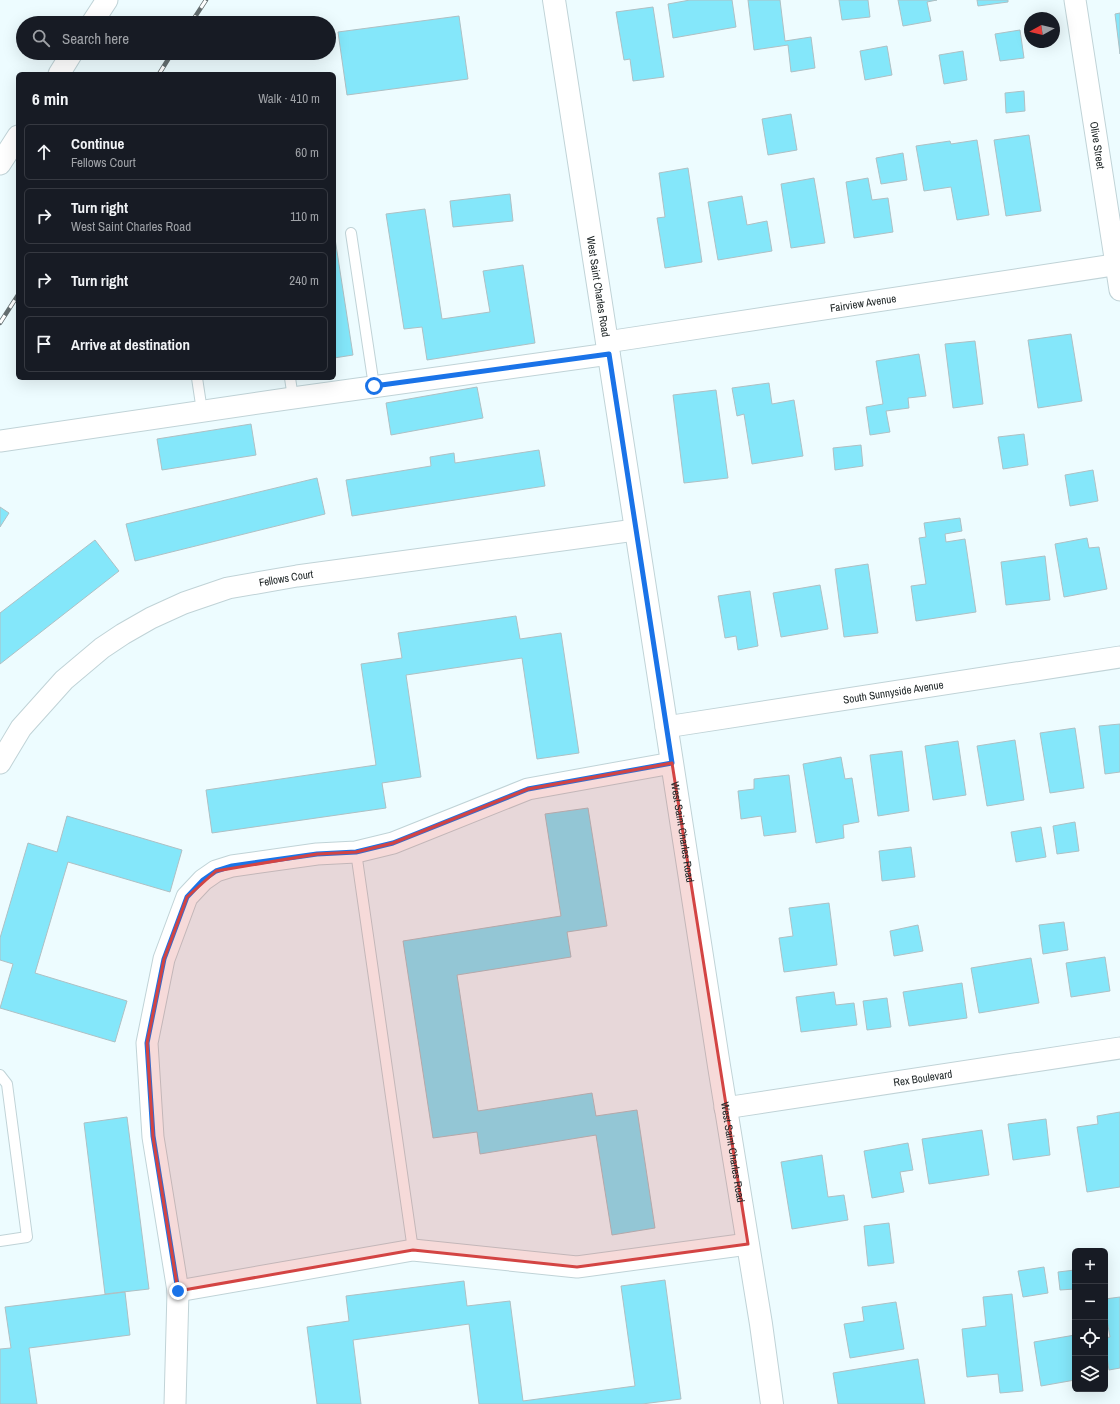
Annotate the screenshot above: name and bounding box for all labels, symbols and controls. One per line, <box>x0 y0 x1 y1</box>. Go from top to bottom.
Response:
north arrow <box>1024 12 1060 48</box>
search box <box>16 16 336 60</box>
icon: search <box>30 27 52 49</box>
text: Search here <box>62 28 129 49</box>
text: 6 min <box>32 87 68 110</box>
text: Walk · 410 m <box>258 90 320 107</box>
street label: Olive Street <box>1087 121 1108 170</box>
text: Continue <box>71 133 124 154</box>
icon: ahead <box>33 141 55 163</box>
text: 60 m <box>295 144 319 161</box>
text: Fellows Court <box>71 154 136 171</box>
text: Turn right <box>71 197 128 218</box>
icon: right <box>33 205 55 227</box>
text: 110 m <box>290 208 319 225</box>
text: West Saint Charles Road <box>71 218 191 235</box>
street label: West Saint Charles Road <box>584 235 613 338</box>
icon: right <box>33 269 55 291</box>
text: Turn right <box>71 270 128 291</box>
text: 240 m <box>289 272 319 289</box>
street label: Fairview Avenue <box>829 291 897 315</box>
icon: arrive <box>33 333 55 355</box>
text: Arrive at destination <box>71 334 190 355</box>
route start <box>365 377 383 395</box>
street label: Fellows Court <box>258 567 314 590</box>
street label: South Sunnyside Avenue <box>842 677 944 707</box>
street label: West Saint Charles Road <box>668 781 698 884</box>
street label: Rex Boulevard <box>892 1067 953 1089</box>
street label: West Saint Charles Road <box>718 1101 748 1204</box>
map controls <box>1072 1248 1108 1392</box>
button: + <box>1072 1248 1108 1284</box>
route end <box>169 1282 187 1300</box>
button: − <box>1072 1284 1108 1320</box>
button: locate <box>1072 1320 1108 1356</box>
button: layers <box>1072 1356 1108 1392</box>

